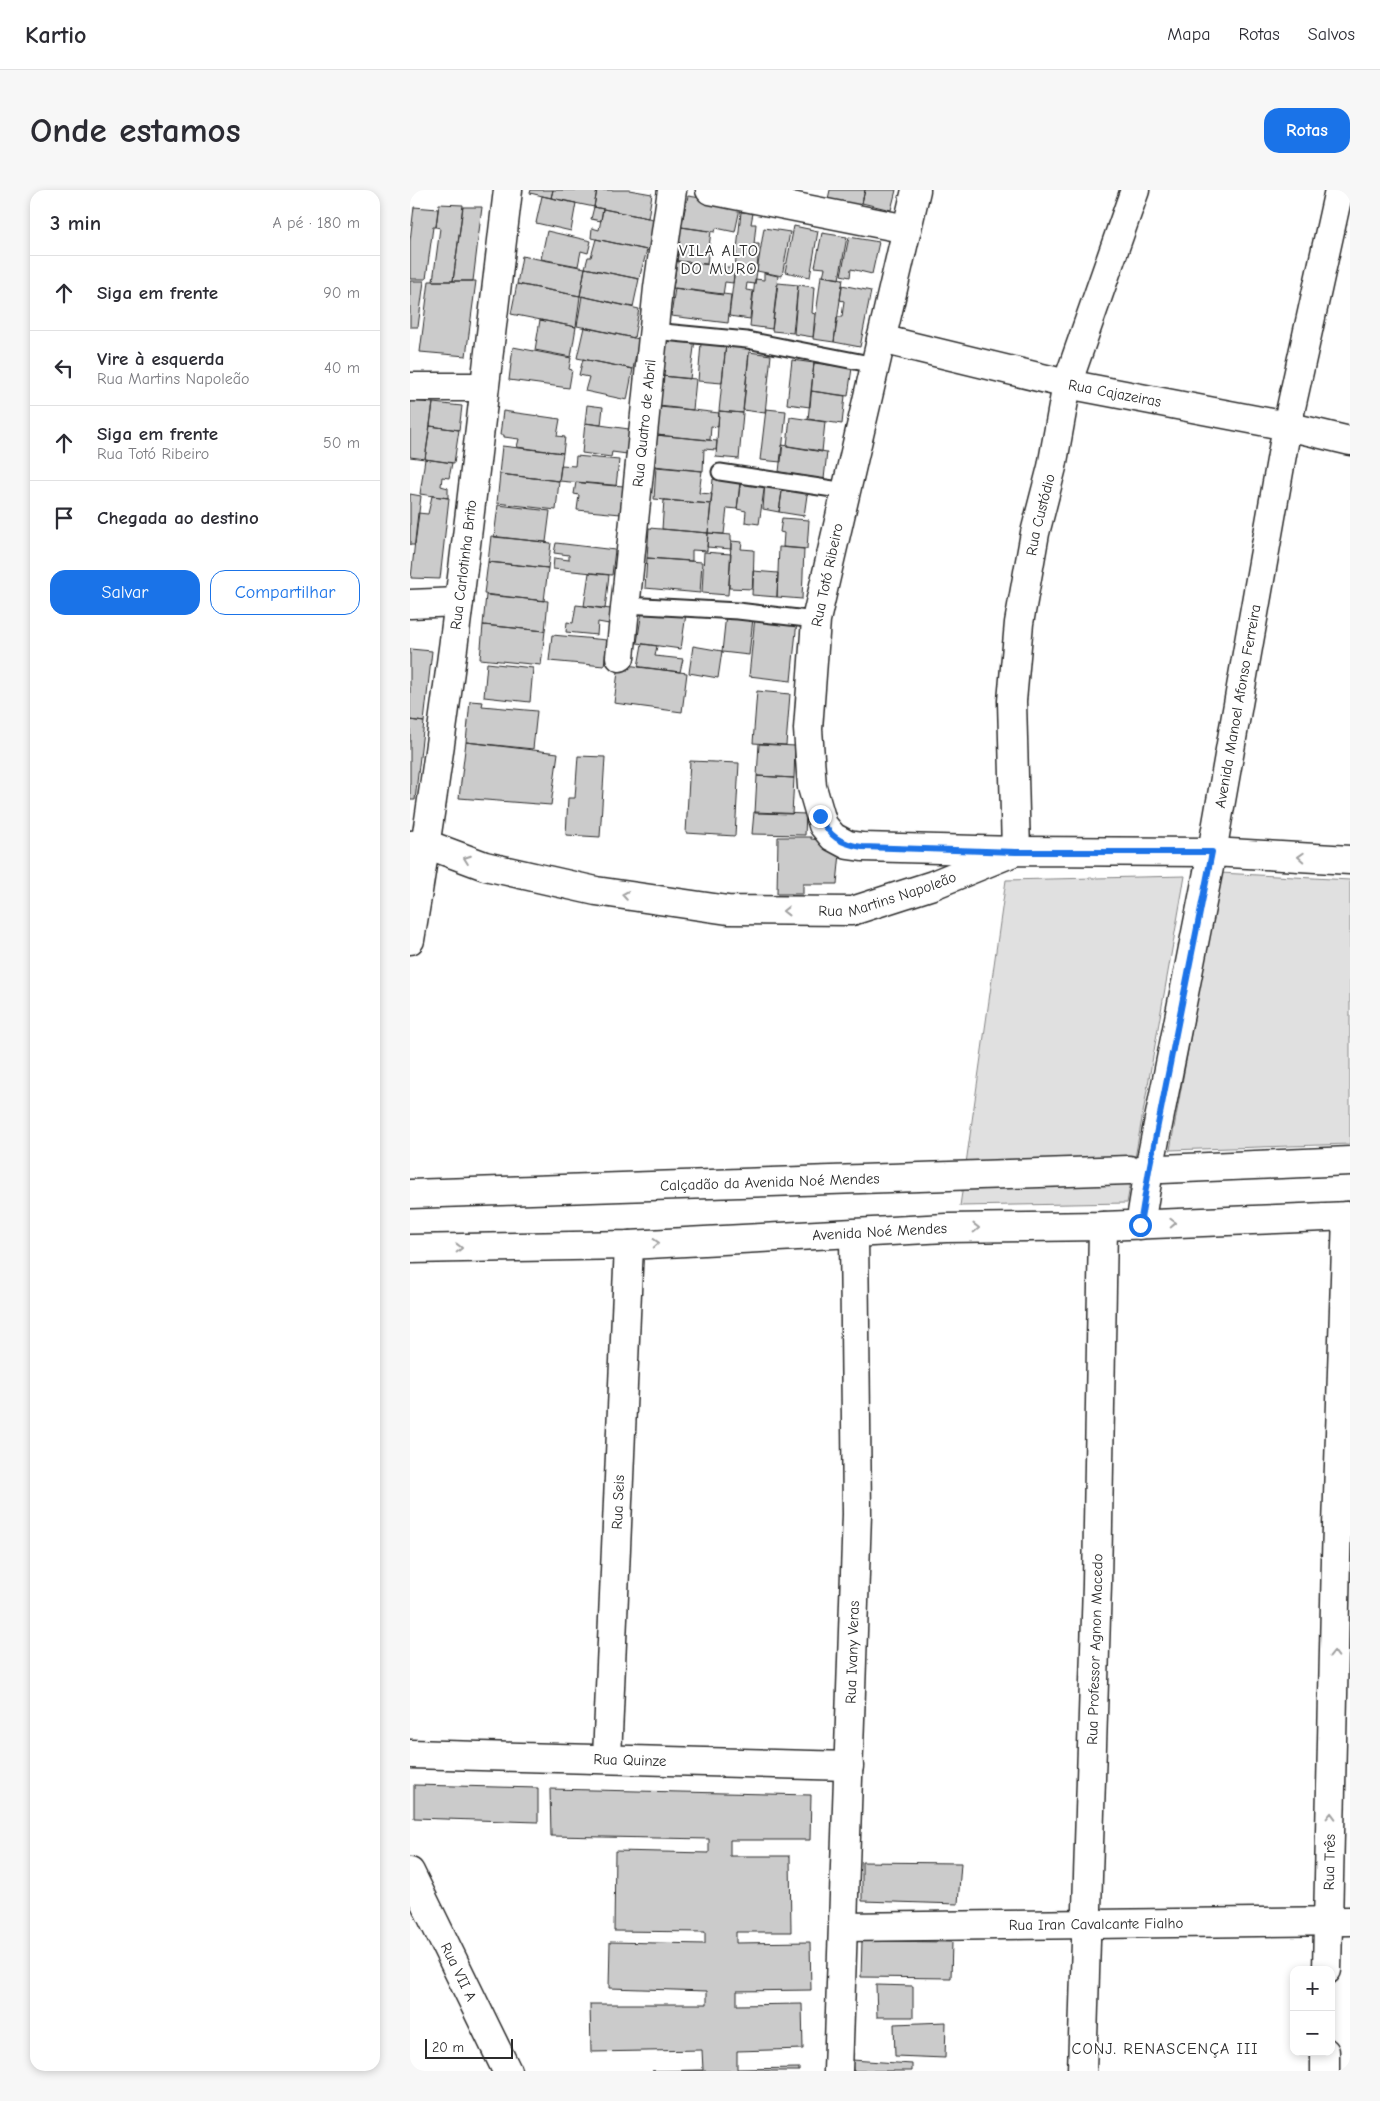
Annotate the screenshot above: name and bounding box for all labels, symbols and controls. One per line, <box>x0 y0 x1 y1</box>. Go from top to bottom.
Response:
text: Kartio <box>25 21 87 49</box>
text: Mapa <box>1167 24 1211 45</box>
text: Rotas <box>1239 24 1280 45</box>
text: Salvos <box>1308 24 1355 45</box>
button: Rotas <box>1264 108 1350 153</box>
text: Onde estamos <box>30 110 241 151</box>
text: 3 min <box>50 211 101 235</box>
text: A pé · 180 m <box>272 214 360 232</box>
district label: VILA ALTO DO MURO <box>679 242 759 278</box>
icon: ahead <box>50 279 78 307</box>
text: Siga em frente <box>97 282 218 304</box>
text: 90 m <box>323 284 360 302</box>
text: Vire à esquerda <box>97 348 224 370</box>
icon: left <box>50 354 78 382</box>
text: 40 m <box>324 359 360 377</box>
street label: Rua Quatro de Abril <box>629 359 660 488</box>
text: Rua Martins Napoleão <box>97 370 249 388</box>
street label: Rua Cajazeiras <box>1067 375 1163 411</box>
text: Siga em frente <box>97 423 218 445</box>
icon: ahead <box>50 429 78 457</box>
text: 50 m <box>323 434 360 452</box>
text: Rua Totó Ribeiro <box>97 445 209 463</box>
street label: Rua Custódio <box>1022 472 1059 557</box>
street label: Rua Carlotinha Brito <box>446 499 480 631</box>
icon: arrive <box>50 504 78 532</box>
text: Chegada ao destino <box>97 507 259 529</box>
street label: Rua Totó Ribeiro <box>807 522 847 628</box>
button: Salvar <box>50 570 200 615</box>
button: Compartilhar <box>210 570 360 615</box>
street label: Avenida Manoel Afonso Ferreira <box>1211 603 1264 809</box>
route end <box>809 805 832 828</box>
one-way arrow <box>1297 852 1305 863</box>
one-way arrow <box>463 855 471 865</box>
street label: Rua Martins Napoleão <box>818 867 959 921</box>
one-way arrow <box>620 890 628 901</box>
one-way arrow <box>782 906 790 916</box>
street label: Calçadão da Avenida Noé Mendes <box>660 1169 880 1195</box>
route start <box>1129 1214 1152 1237</box>
one-way arrow <box>1169 1218 1177 1229</box>
street label: Avenida Noé Mendes <box>812 1219 948 1244</box>
one-way arrow <box>972 1223 980 1233</box>
one-way arrow <box>652 1238 660 1249</box>
one-way arrow <box>455 1243 463 1254</box>
street label: Rua Seis <box>608 1474 628 1530</box>
street label: Rua Professor Agnon Macedo <box>1083 1553 1107 1745</box>
street label: Rua Ivany Veras <box>842 1600 863 1704</box>
one-way arrow <box>1329 1649 1339 1657</box>
street label: Rua Quinze <box>593 1750 667 1770</box>
one-way arrow <box>1326 1812 1336 1820</box>
street label: Rua Três <box>1320 1834 1339 1890</box>
street label: Rua Iran Cavalcante Fialho <box>1008 1914 1184 1934</box>
street label: Rua VII A <box>437 1940 481 2004</box>
map controls <box>1290 1966 1335 2056</box>
button: + <box>1290 1966 1335 2011</box>
button: − <box>1290 2011 1335 2056</box>
scale bar <box>425 2036 512 2059</box>
text: 20 m <box>432 2039 464 2056</box>
district label: CONJ. RENASCENÇA III <box>1072 2040 1258 2058</box>

